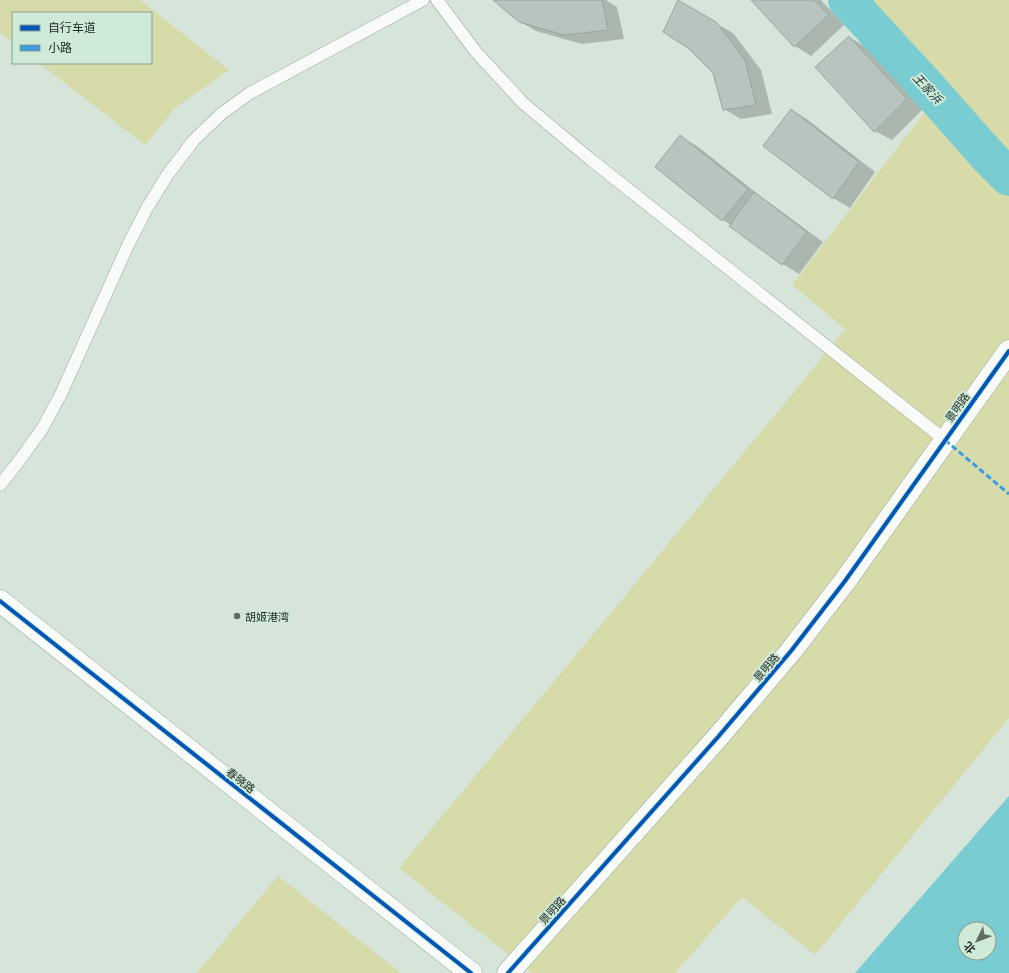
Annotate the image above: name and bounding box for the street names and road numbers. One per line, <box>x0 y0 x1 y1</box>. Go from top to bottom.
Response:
street label: 景明路 <box>942 390 972 424</box>
street label: 景明路 <box>750 650 782 684</box>
street label: 春晓路 <box>224 765 258 795</box>
street label: 景明路 <box>536 893 568 927</box>

